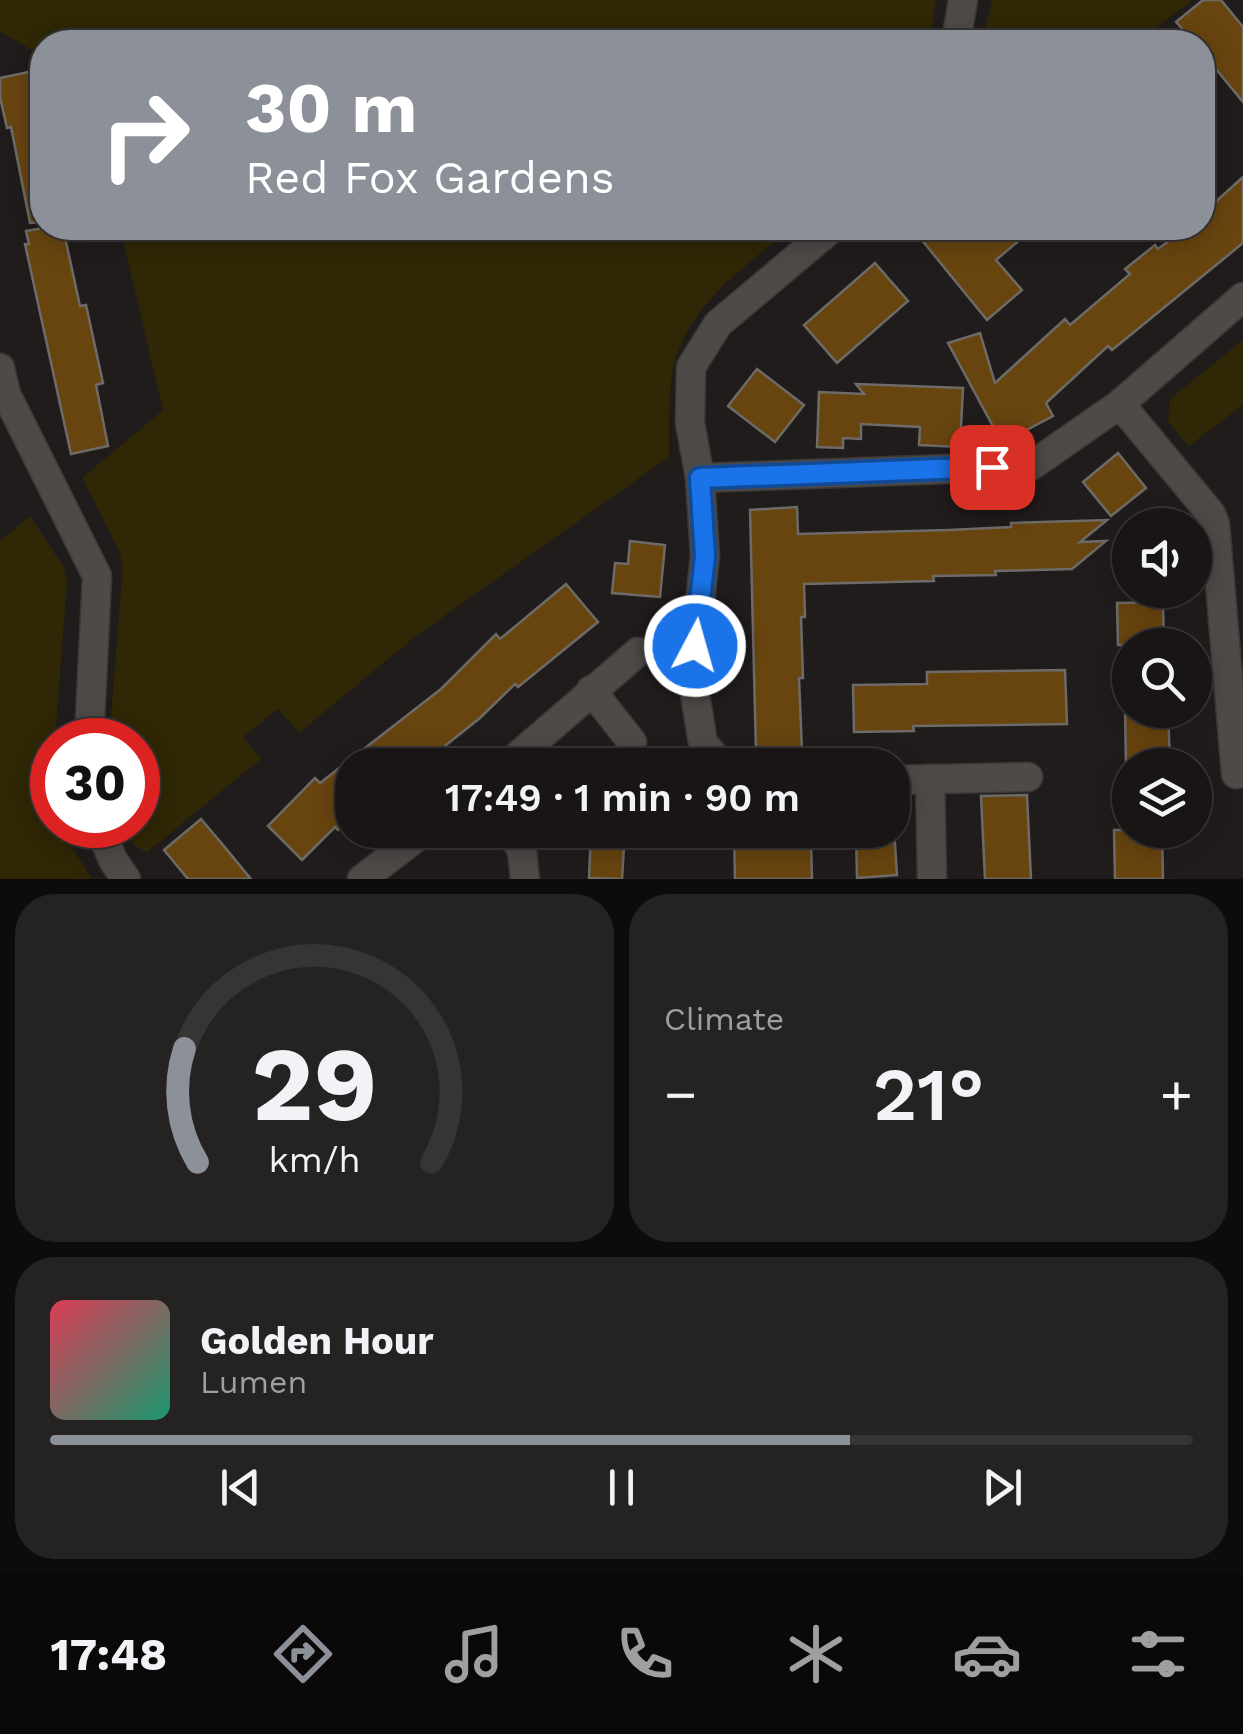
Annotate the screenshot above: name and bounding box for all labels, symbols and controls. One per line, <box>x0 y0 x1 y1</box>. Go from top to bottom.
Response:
text: 30 m <box>245 67 417 149</box>
icon: right <box>80 70 210 200</box>
text: Red Fox Gardens <box>245 151 615 204</box>
pin <box>950 425 1035 510</box>
icon: arrive <box>965 440 1020 495</box>
map controls <box>1112 508 1212 848</box>
button: sound <box>1112 508 1212 608</box>
position arrow <box>643 594 747 698</box>
button: search <box>1112 628 1212 728</box>
speed limit sign: 30 <box>30 718 160 848</box>
button: layers <box>1112 748 1212 848</box>
text: 17:49 · 1 min · 90 m <box>445 776 800 820</box>
text: Climate <box>664 1000 784 1038</box>
text: 29 <box>251 1023 378 1145</box>
text: 21° <box>873 1050 984 1138</box>
text: − <box>664 1062 697 1126</box>
text: + <box>1160 1062 1193 1126</box>
text: km/h <box>268 1139 361 1181</box>
text: Golden Hour <box>200 1319 434 1363</box>
text: Lumen <box>200 1363 307 1401</box>
icon: previous <box>213 1460 268 1515</box>
icon: pause <box>594 1460 649 1515</box>
icon: next <box>975 1460 1030 1515</box>
icon: directions <box>268 1619 338 1689</box>
icon: music <box>439 1619 509 1689</box>
icon: phone <box>610 1619 680 1689</box>
icon: climate <box>781 1619 851 1689</box>
icon: car <box>952 1619 1022 1689</box>
icon: filters <box>1123 1619 1193 1689</box>
text: 17:48 <box>50 1628 167 1681</box>

